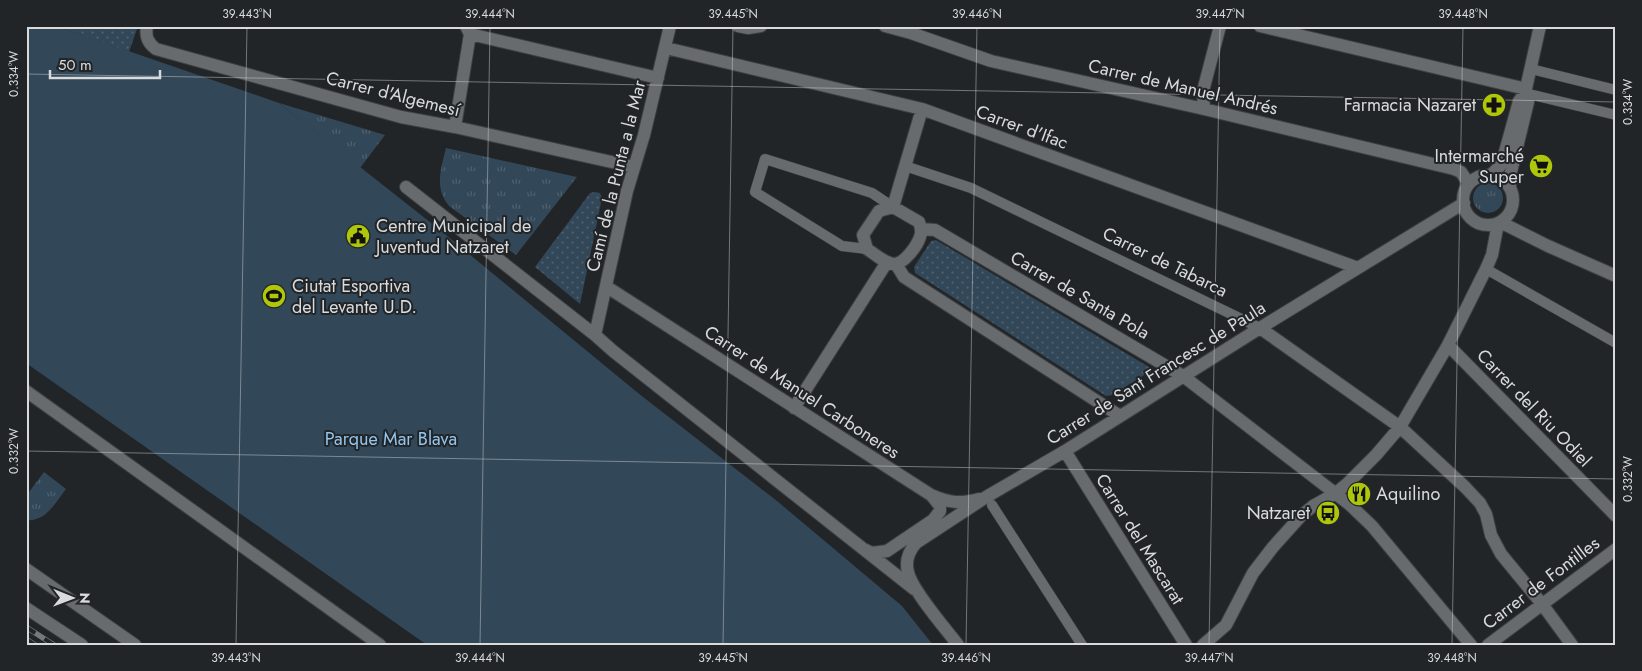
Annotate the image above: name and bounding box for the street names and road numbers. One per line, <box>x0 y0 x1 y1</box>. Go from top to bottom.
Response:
street label: Carrer de Manuel Andrés <box>1086 53 1280 121</box>
street label: Carrer d'Algemesí <box>323 65 464 124</box>
street label: Camí de la Punta a la Mar <box>580 77 653 275</box>
street label: Carrer d'Ifac <box>972 98 1072 156</box>
street label: Carrer de Tabarca <box>1098 220 1232 304</box>
street label: Carrer de Santa Pola <box>1005 244 1155 346</box>
street label: Carrer de Sant Francesc de Paula <box>1042 295 1270 451</box>
street label: Carrer de Manuel Carboneres <box>699 319 905 465</box>
street label: Carrer del Riu Odiel <box>1471 343 1597 473</box>
street label: Carrer del Mascarat <box>1089 469 1191 610</box>
street label: Carrer de Fontilles <box>1477 530 1605 636</box>

